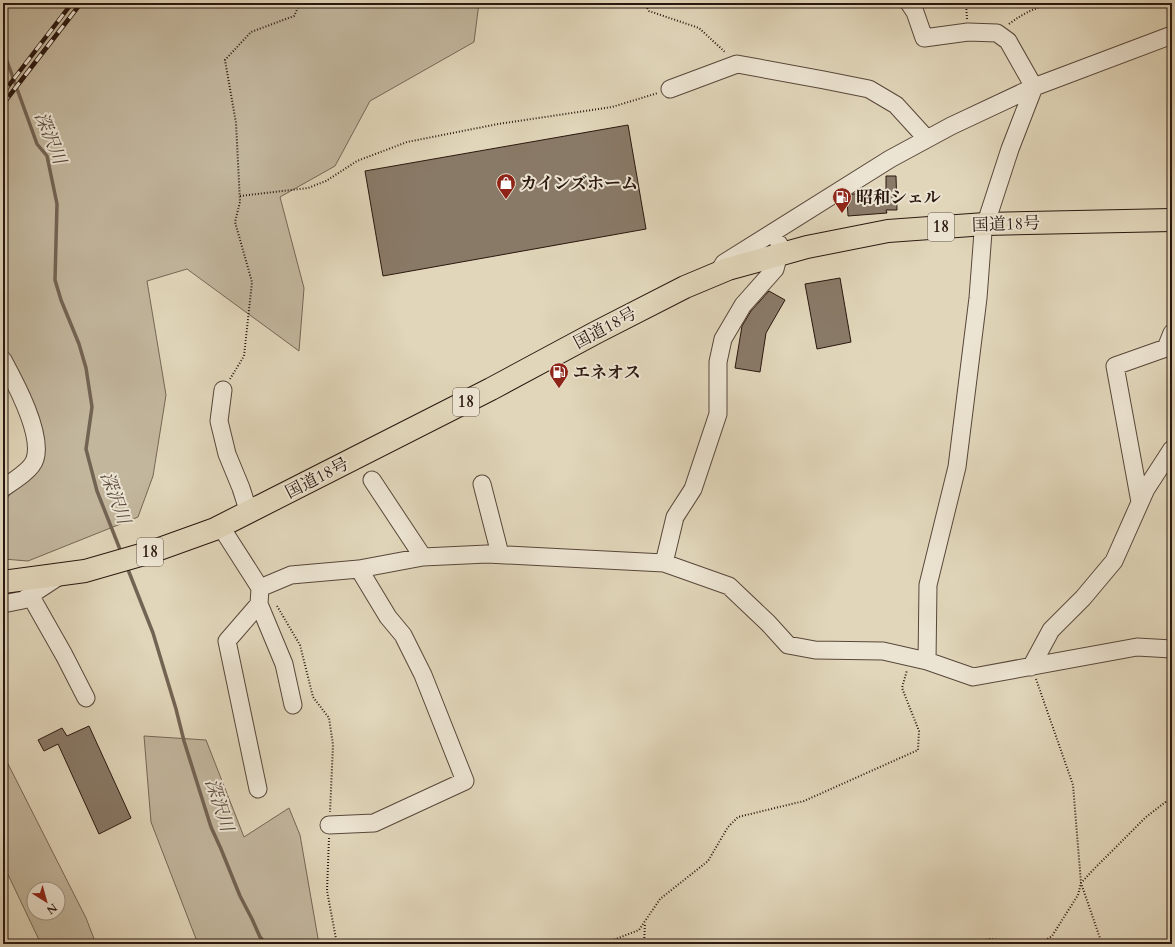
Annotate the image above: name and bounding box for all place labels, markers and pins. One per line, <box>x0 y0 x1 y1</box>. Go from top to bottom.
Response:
shop icon: カインズホーム <box>495 172 517 200</box>
place label: カインズホーム <box>520 172 638 195</box>
fuel station icon: 昭和シェル <box>831 186 853 214</box>
place label: 昭和シェル <box>856 186 941 209</box>
fuel station icon: エネオス <box>548 361 570 389</box>
place label: エネオス <box>573 361 641 384</box>

